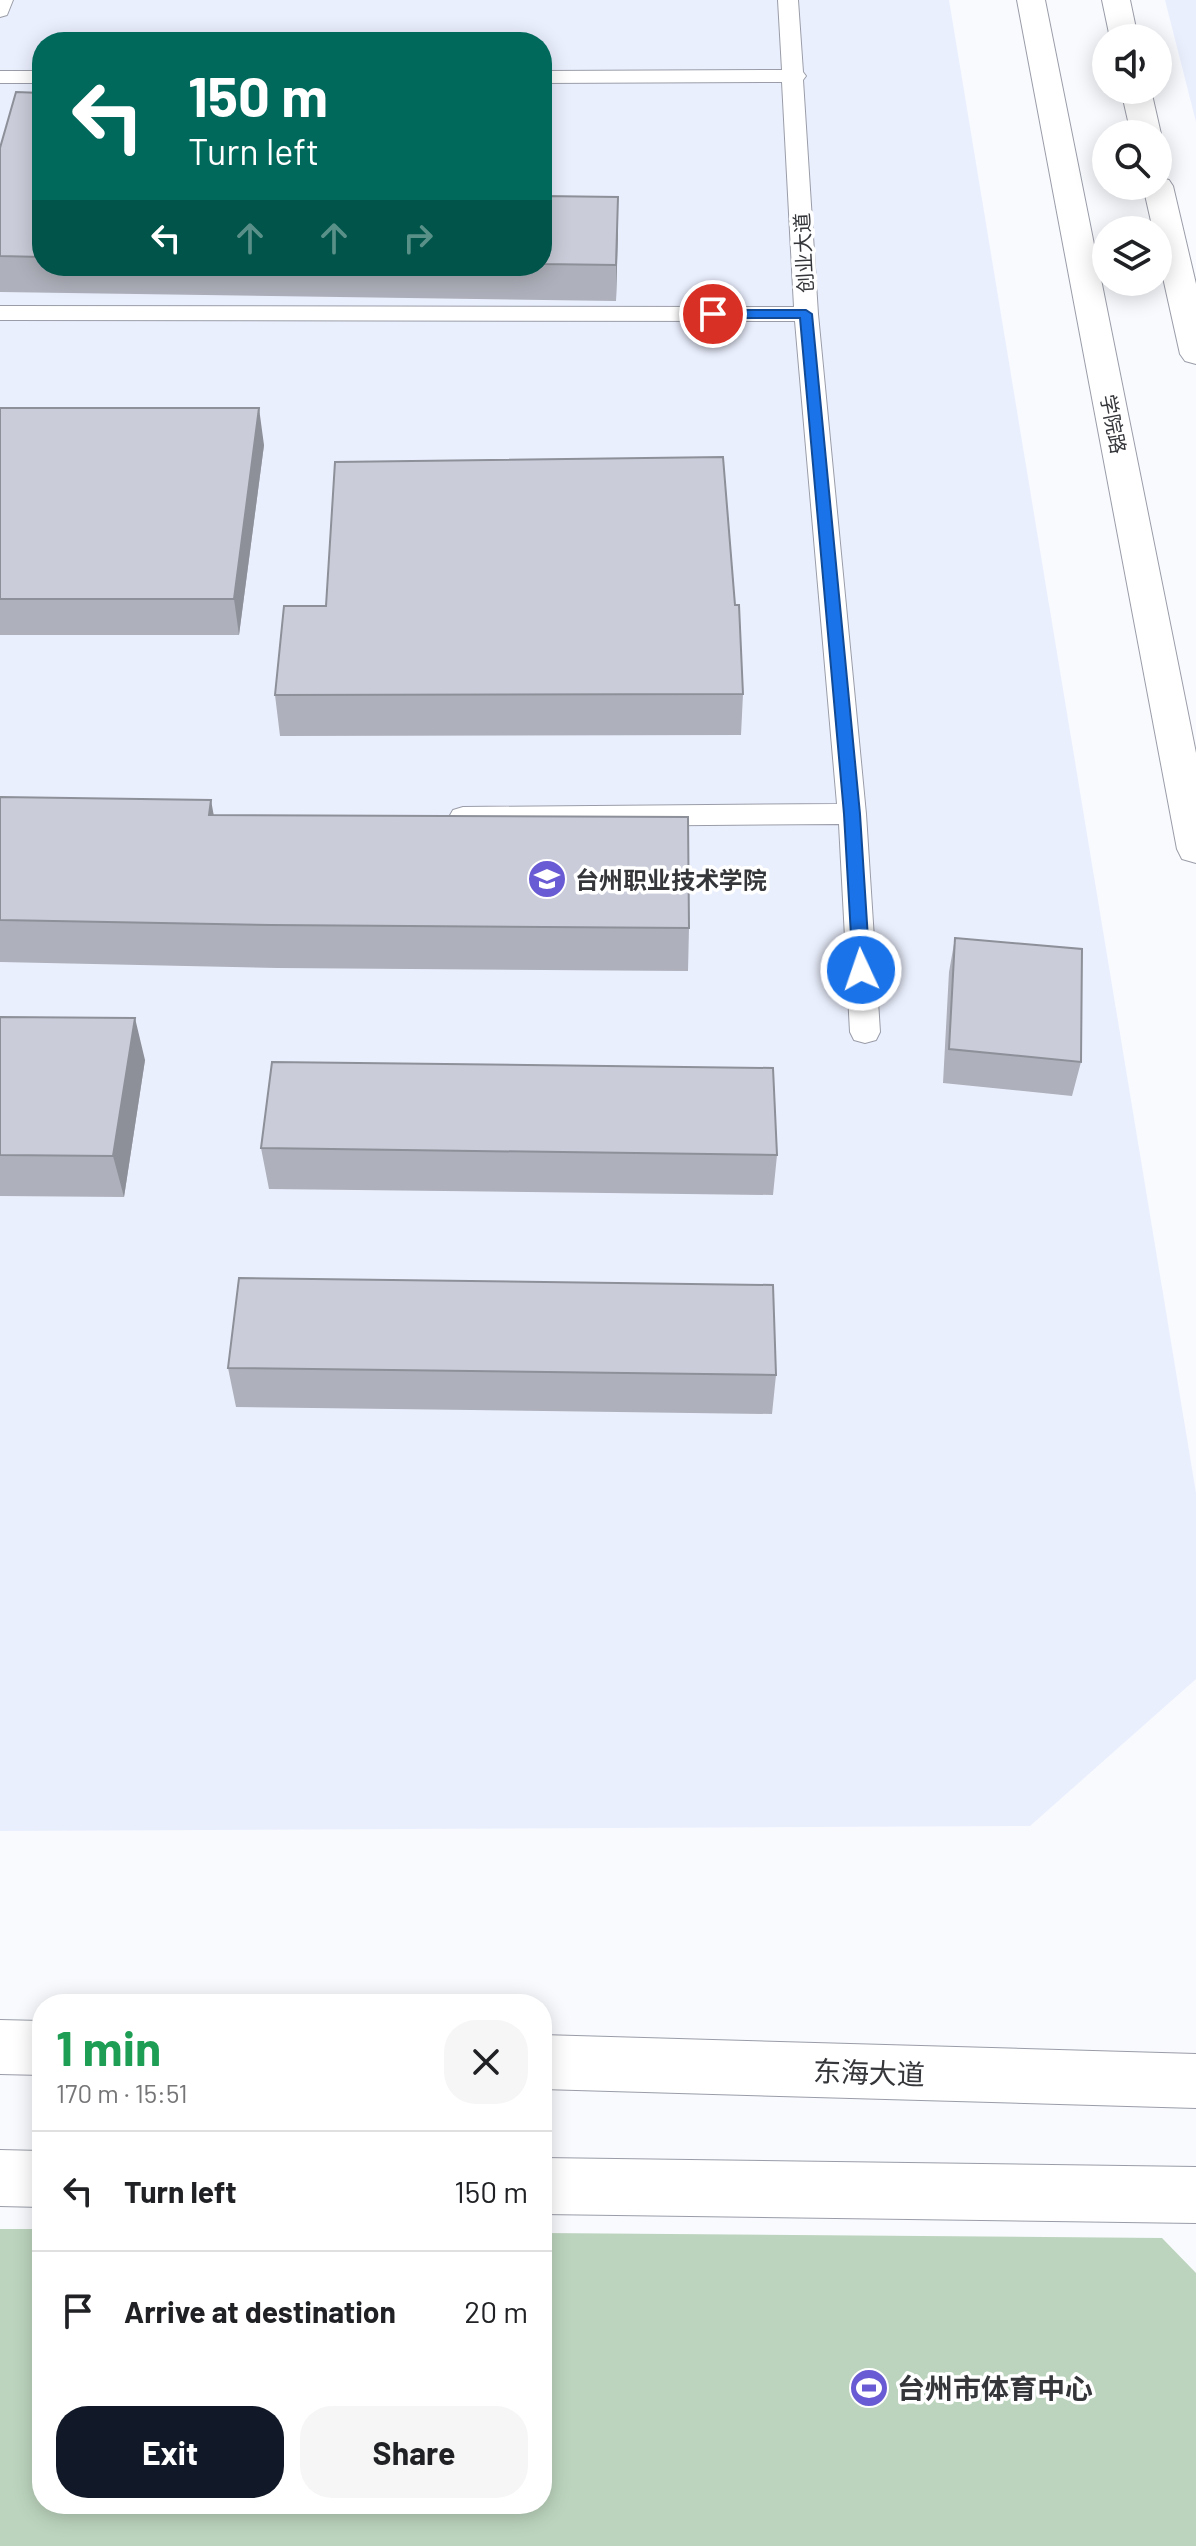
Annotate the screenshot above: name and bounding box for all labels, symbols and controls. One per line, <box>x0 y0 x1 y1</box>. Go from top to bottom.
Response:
map controls <box>1092 24 1172 296</box>
button: sound <box>1092 24 1172 104</box>
text: 150 m <box>188 61 328 128</box>
icon: left <box>56 64 160 168</box>
button: search <box>1092 120 1172 200</box>
text: Turn left <box>188 129 319 172</box>
street label: 创业大道 <box>789 212 817 294</box>
icon: left <box>144 216 188 260</box>
icon: ahead <box>228 216 272 260</box>
icon: ahead <box>312 216 356 260</box>
icon: right <box>396 216 440 260</box>
button: layers <box>1092 216 1172 296</box>
pin <box>679 280 747 348</box>
icon: arrive <box>691 292 735 336</box>
street label: 学院路 <box>1096 392 1132 456</box>
school or university icon: 台州职业技术学院 <box>526 858 568 900</box>
place label: 台州职业技术学院 <box>575 865 767 894</box>
position arrow <box>819 928 903 1012</box>
text: 1 min <box>56 2018 161 2076</box>
button: close <box>444 2020 528 2104</box>
street label: 东海大道 <box>812 2053 926 2091</box>
text: 170 m · 15:51 <box>56 2077 188 2108</box>
icon: left <box>56 2169 100 2213</box>
text: Turn left <box>124 2173 237 2209</box>
text: 150 m <box>454 2173 528 2209</box>
icon: arrive <box>56 2289 100 2333</box>
text: Arrive at destination <box>124 2293 396 2329</box>
text: 20 m <box>464 2293 528 2329</box>
sports icon: 台州市体育中心 <box>848 2367 890 2409</box>
place label: 台州市体育中心 <box>897 2371 1093 2405</box>
button: Exit <box>56 2406 284 2498</box>
button: Share <box>300 2406 528 2498</box>

